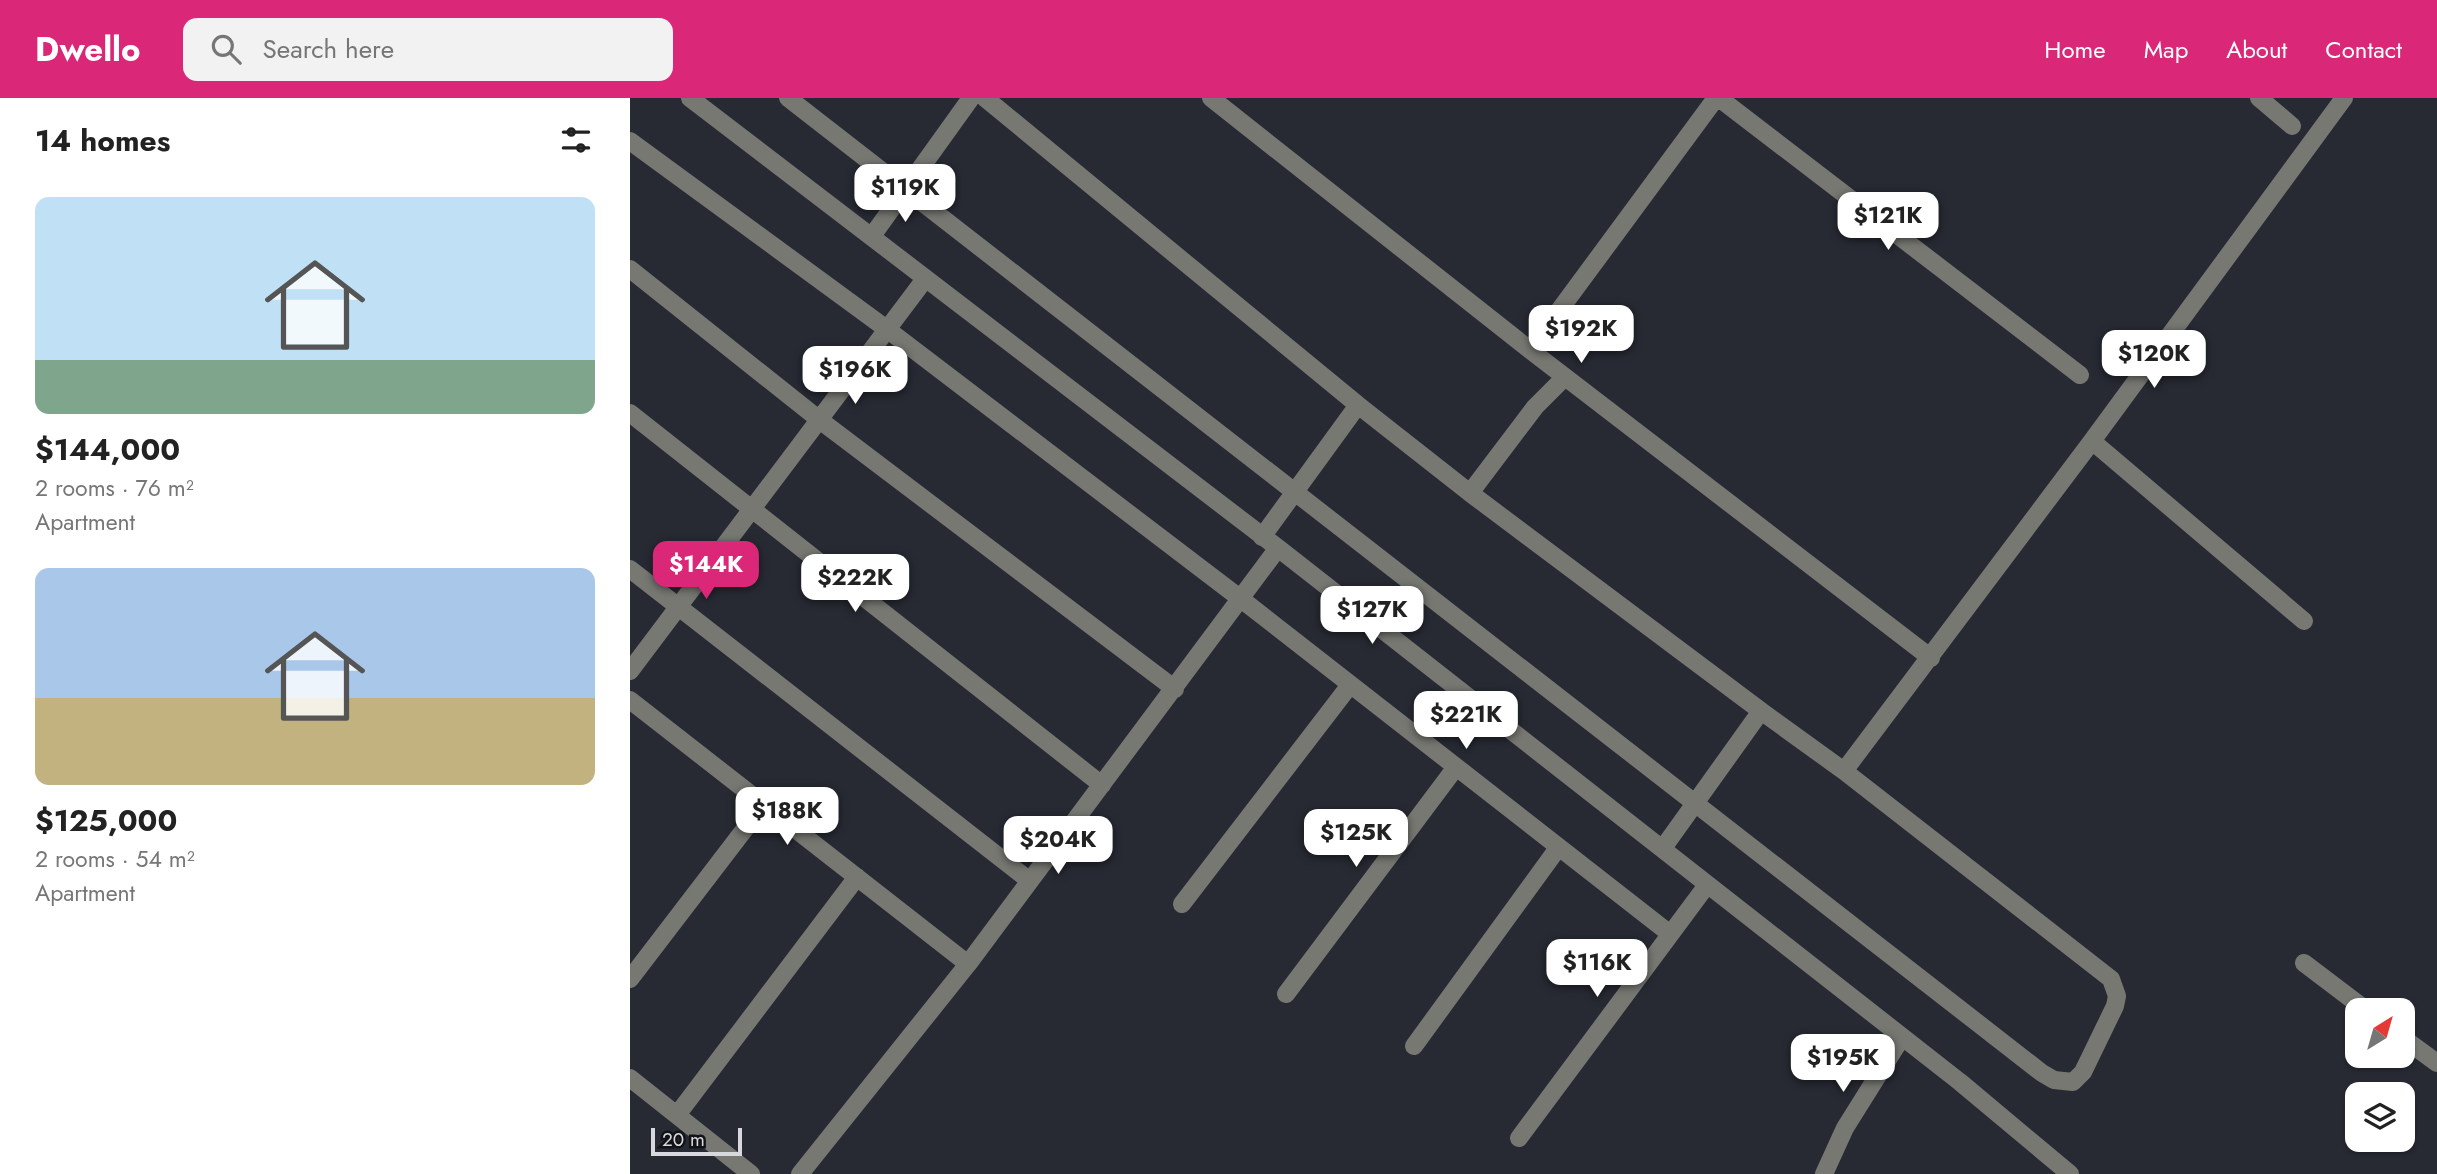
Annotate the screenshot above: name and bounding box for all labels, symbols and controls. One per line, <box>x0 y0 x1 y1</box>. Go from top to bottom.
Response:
search box <box>183 18 673 81</box>
text: Dwello <box>35 26 141 73</box>
icon: search <box>207 30 245 68</box>
text: Search here <box>263 30 394 68</box>
text: Home <box>2044 32 2106 67</box>
text: Map <box>2144 32 2188 67</box>
text: About <box>2226 32 2287 67</box>
text: Contact <box>2325 32 2402 67</box>
text: 14 homes <box>35 119 170 162</box>
icon: filters <box>557 121 595 159</box>
pin: $119K <box>856 164 954 224</box>
text: $119K <box>870 170 940 204</box>
pin: $121K <box>1839 192 1937 252</box>
text: $121K <box>1854 198 1922 232</box>
icon: home <box>252 242 378 368</box>
pin: $192K <box>1532 306 1630 365</box>
text: $192K <box>1545 311 1617 345</box>
pin: $120K <box>2105 330 2203 390</box>
text: $120K <box>2118 336 2190 370</box>
pin: $196K <box>806 346 904 406</box>
text: $196K <box>819 352 891 386</box>
text: $144,000 <box>35 428 180 471</box>
text: 2 rooms · 76 m² <box>35 471 194 505</box>
text: Apartment <box>35 505 135 539</box>
pin: $144K <box>657 542 755 601</box>
text: $144K <box>669 547 743 581</box>
pin: $222K <box>806 554 904 614</box>
text: $222K <box>817 560 893 594</box>
pin: $127K <box>1323 587 1421 646</box>
text: $127K <box>1336 592 1408 626</box>
icon: home <box>252 613 378 739</box>
pin: $221K <box>1417 692 1515 751</box>
text: $221K <box>1430 697 1502 731</box>
pin: $188K <box>738 788 836 847</box>
text: $188K <box>752 793 822 827</box>
text: $125,000 <box>35 799 177 842</box>
pin: $125K <box>1307 810 1405 869</box>
text: $125K <box>1320 815 1392 849</box>
pin: $204K <box>1009 816 1107 876</box>
text: $204K <box>1020 822 1096 856</box>
text: 2 rooms · 54 m² <box>35 842 195 876</box>
text: Apartment <box>35 876 135 910</box>
pin: $116K <box>1548 940 1646 999</box>
text: $116K <box>1562 945 1632 979</box>
north arrow <box>2345 998 2415 1068</box>
map controls <box>2345 998 2415 1152</box>
pin: $195K <box>1794 1034 1892 1094</box>
text: $195K <box>1807 1040 1879 1074</box>
button: layers <box>2345 1082 2415 1152</box>
scale bar <box>651 1125 742 1157</box>
text: 20 m <box>662 1126 705 1153</box>

